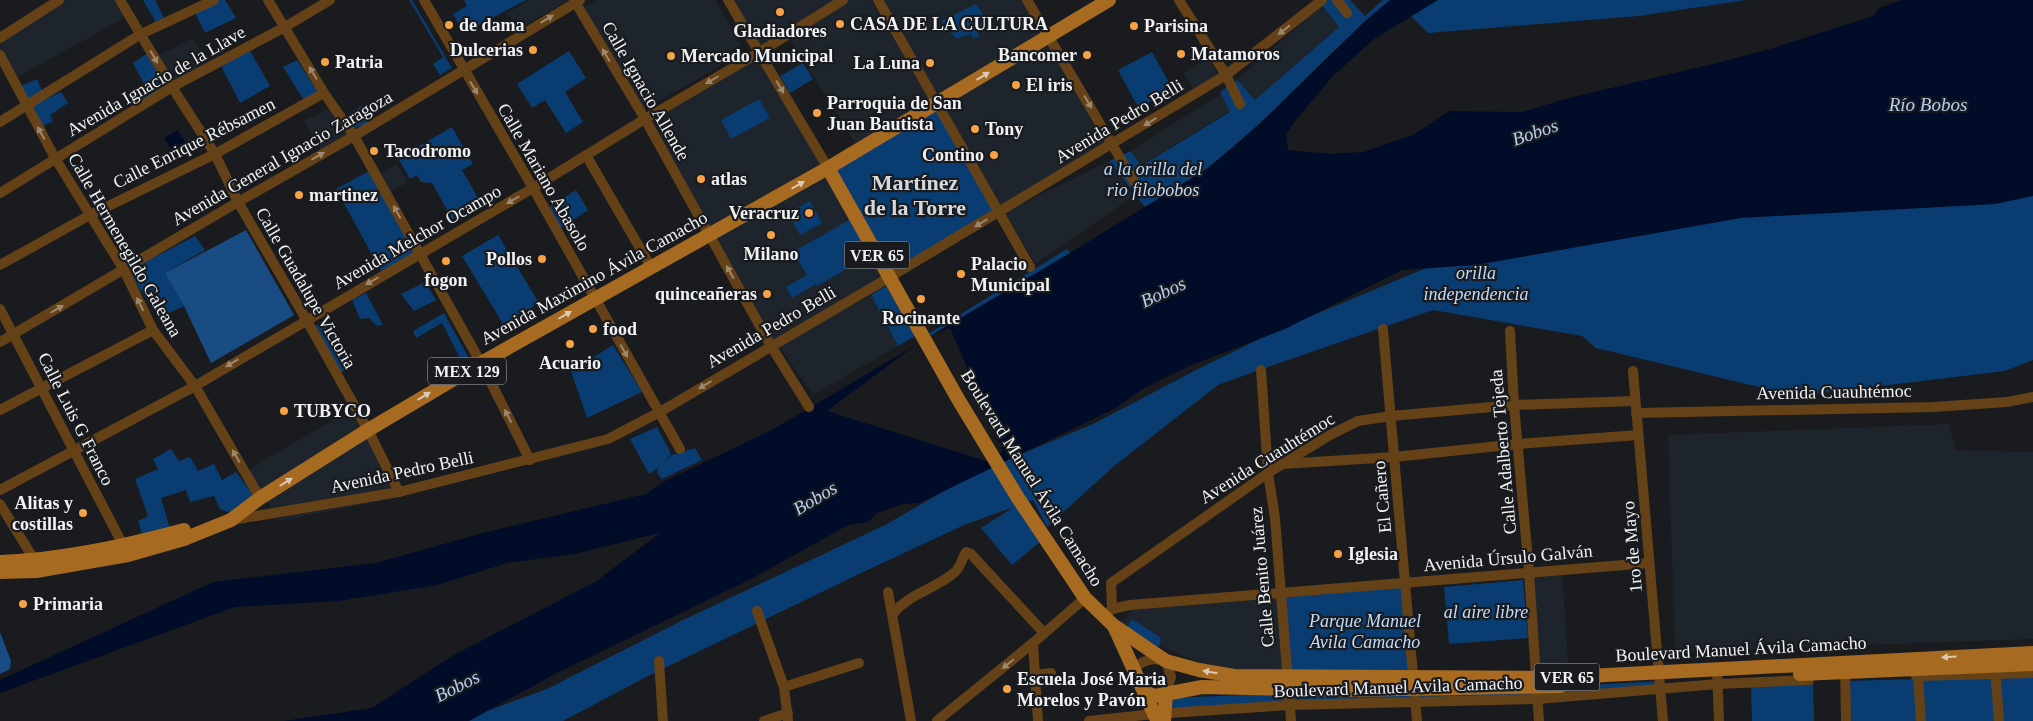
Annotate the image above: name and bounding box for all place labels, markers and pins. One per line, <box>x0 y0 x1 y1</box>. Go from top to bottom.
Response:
marker: Gladiadores <box>774 6 786 18</box>
place label: CASA DE LA CULTURA <box>850 14 1048 34</box>
place label: de dama <box>459 15 525 35</box>
place label: Parisina <box>1144 16 1208 36</box>
marker: CASA DE LA CULTURA <box>834 18 846 30</box>
marker: de dama <box>443 19 455 31</box>
marker: Parisina <box>1128 20 1140 32</box>
place label: Gladiadores <box>733 21 827 41</box>
place label: Dulcerias <box>450 40 523 60</box>
marker: Dulcerias <box>527 44 539 56</box>
place label: Matamoros <box>1191 44 1280 64</box>
place label: Bancomer <box>998 45 1077 65</box>
place label: Mercado Municipal <box>681 46 833 66</box>
marker: Matamoros <box>1175 48 1187 60</box>
marker: Bancomer <box>1081 49 1093 61</box>
marker: Mercado Municipal <box>665 50 677 62</box>
place label: Patria <box>335 52 383 72</box>
place label: La Luna <box>853 53 920 73</box>
marker: Patria <box>319 56 331 68</box>
marker: La Luna <box>924 57 936 69</box>
place label: El iris <box>1026 75 1073 95</box>
marker: El iris <box>1010 79 1022 91</box>
place label: Parroquia de San Juan Bautista <box>827 93 962 134</box>
marker: Parroquia de San Juan Bautista <box>811 107 823 119</box>
place label: Tony <box>985 119 1023 139</box>
marker: Tony <box>969 123 981 135</box>
place label: Tacodromo <box>384 141 471 161</box>
marker: Tacodromo <box>368 145 380 157</box>
place label: Contino <box>922 145 984 165</box>
marker: Contino <box>988 149 1000 161</box>
place label: atlas <box>711 169 747 189</box>
marker: atlas <box>695 173 707 185</box>
place label: martinez <box>309 185 378 205</box>
marker: martinez <box>293 189 305 201</box>
place label: Veracruz <box>729 203 799 223</box>
marker: Veracruz <box>803 207 815 219</box>
marker: Milano <box>765 229 777 241</box>
place label: Milano <box>743 244 799 264</box>
place label: Pollos <box>486 249 532 269</box>
marker: Pollos <box>536 253 548 265</box>
place label: Palacio Municipal <box>971 254 1050 295</box>
marker: fogon <box>440 255 452 267</box>
marker: Palacio Municipal <box>955 268 967 280</box>
place label: fogon <box>424 270 468 290</box>
place label: quinceañeras <box>655 284 757 304</box>
marker: quinceañeras <box>761 288 773 300</box>
marker: Rocinante <box>915 293 927 305</box>
place label: Rocinante <box>882 308 960 328</box>
place label: food <box>603 319 637 339</box>
marker: food <box>587 323 599 335</box>
marker: Acuario <box>564 338 576 350</box>
place label: Acuario <box>539 353 601 373</box>
place label: TUBYCO <box>294 401 371 421</box>
marker: TUBYCO <box>278 405 290 417</box>
place label: Alitas y costillas <box>12 493 73 534</box>
marker: Alitas y costillas <box>77 507 89 519</box>
place label: Iglesia <box>1348 544 1398 564</box>
marker: Iglesia <box>1332 548 1344 560</box>
place label: Primaria <box>33 594 103 614</box>
marker: Primaria <box>17 598 29 610</box>
place label: Escuela José Maria Morelos y Pavón <box>1017 669 1166 710</box>
marker: Escuela José Maria Morelos y Pavón <box>1001 683 1013 695</box>

